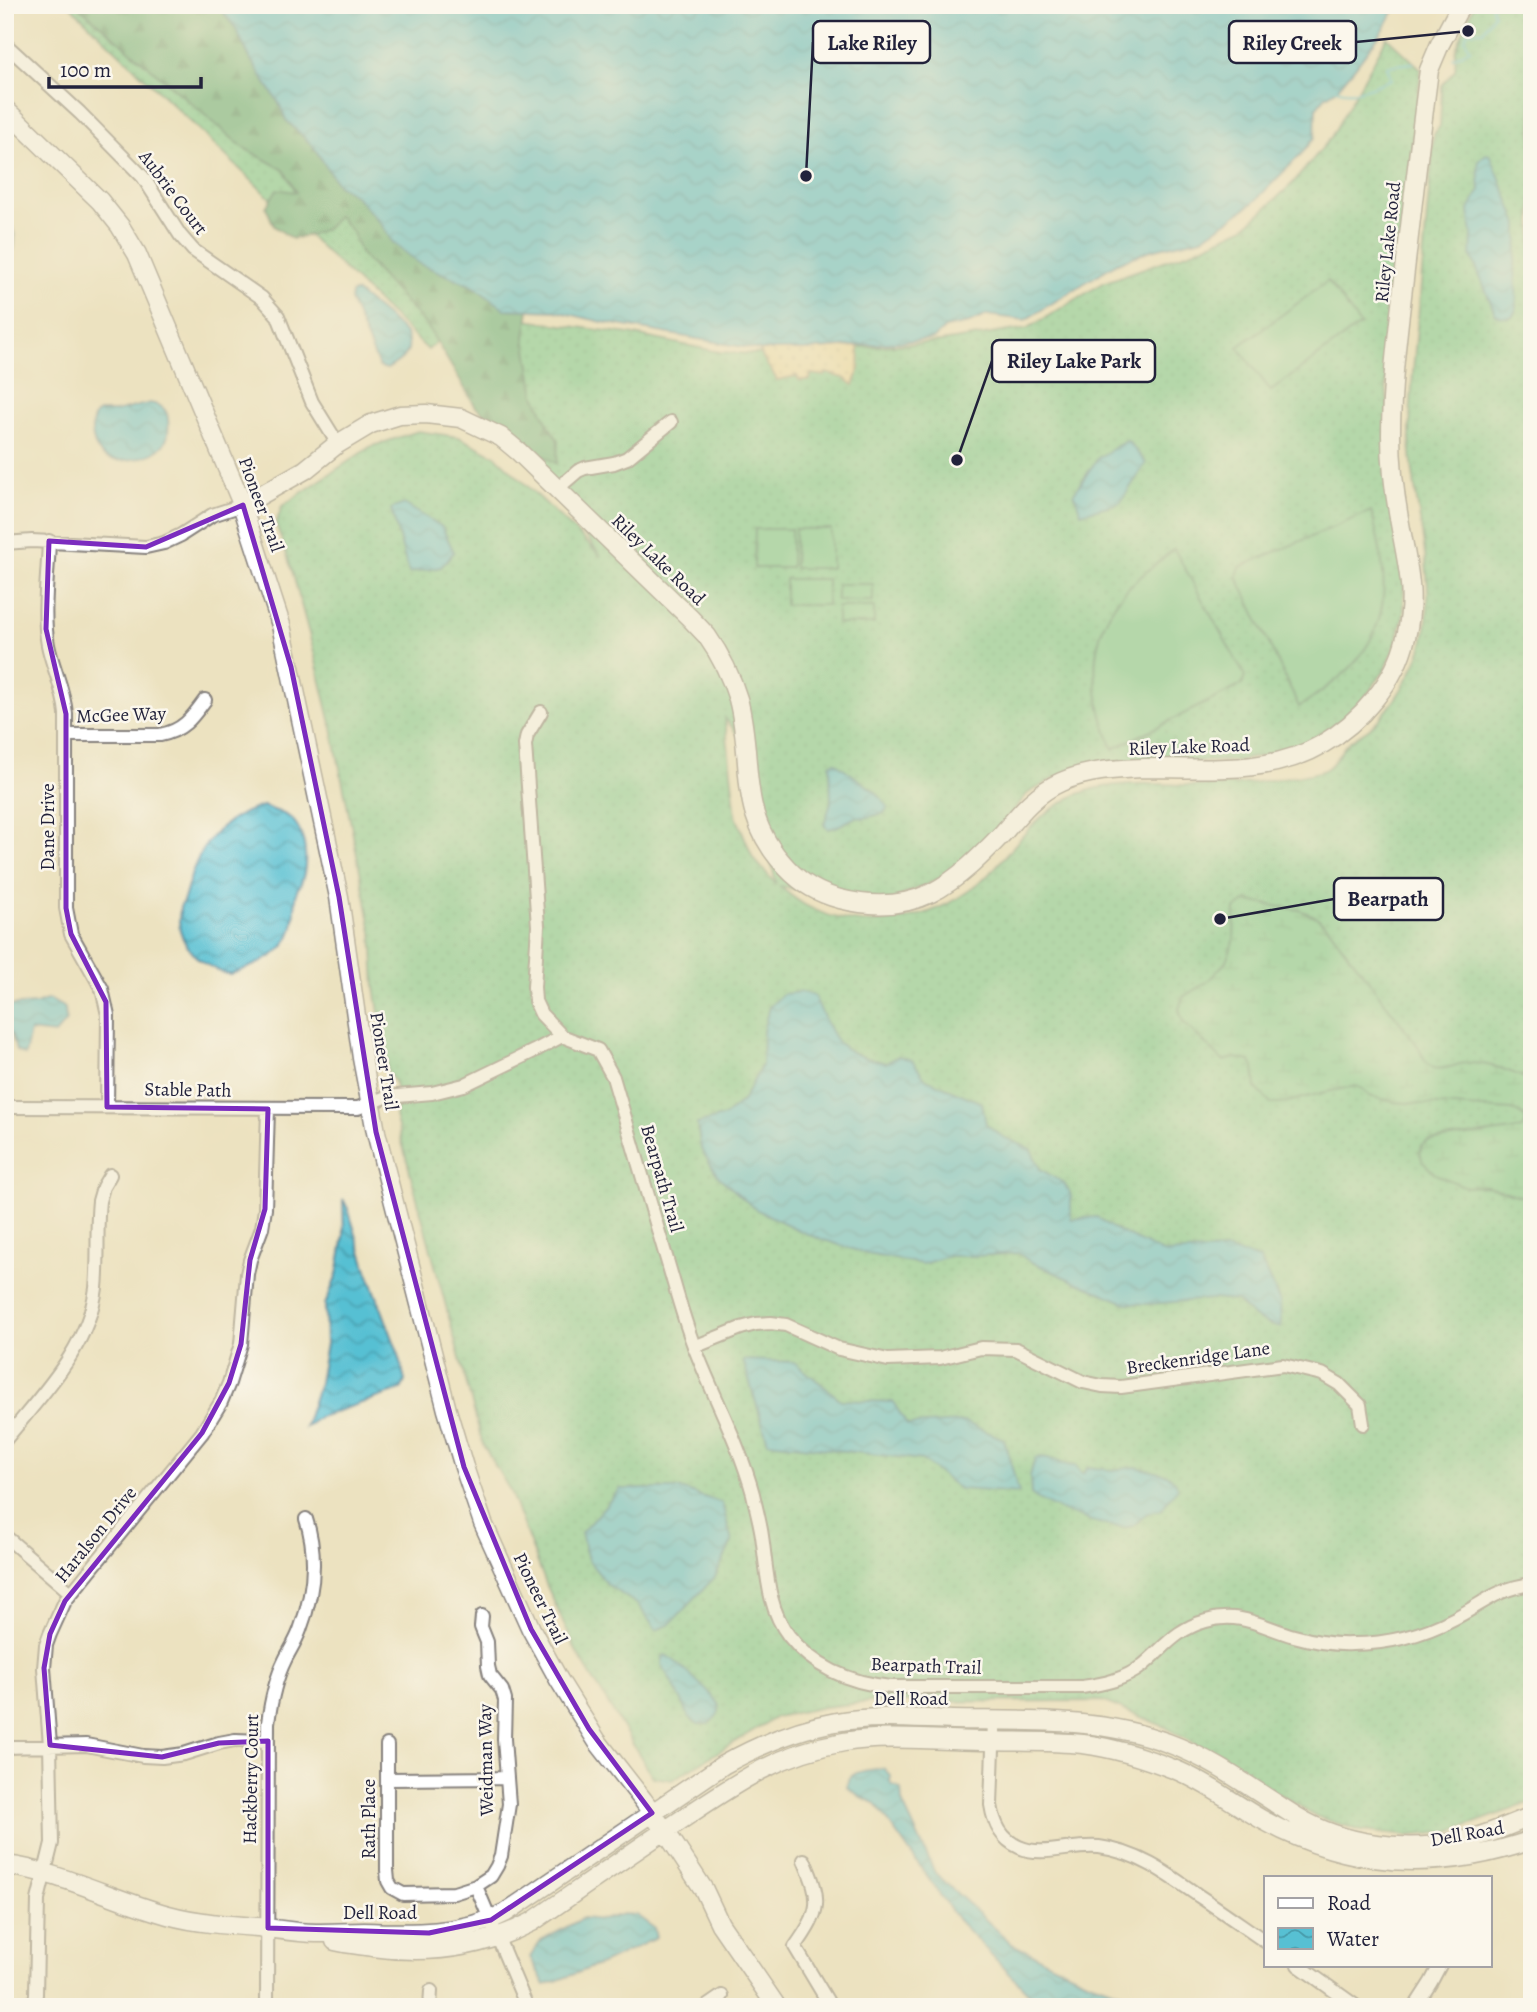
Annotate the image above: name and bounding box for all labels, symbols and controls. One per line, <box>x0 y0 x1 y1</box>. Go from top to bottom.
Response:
callout: Lake Riley <box>813 21 930 63</box>
callout: Riley Creek <box>1229 21 1356 63</box>
text: Lake Riley <box>827 29 918 57</box>
text: Riley Creek <box>1242 29 1342 57</box>
scale bar <box>49 46 201 90</box>
text: 100 m <box>60 56 111 84</box>
street label: Aubrie Court <box>132 144 214 241</box>
street label: Riley Lake Road <box>1369 180 1407 304</box>
callout: Riley Lake Park <box>992 340 1155 382</box>
text: Riley Lake Park <box>1007 347 1141 375</box>
street label: Pioneer Trail <box>232 453 290 556</box>
street label: Riley Lake Road <box>606 508 712 612</box>
street label: McGee Way <box>76 700 167 730</box>
street label: Riley Lake Road <box>1128 732 1251 762</box>
street label: Dane Drive <box>35 783 61 871</box>
callout: Bearpath <box>1334 878 1443 920</box>
text: Bearpath <box>1347 885 1429 913</box>
street label: Pioneer Trail <box>363 1010 405 1113</box>
street label: Stable Path <box>144 1076 232 1104</box>
street label: Bearpath Trail <box>634 1122 690 1235</box>
street label: Breckenridge Lane <box>1125 1335 1272 1381</box>
street label: Haralson Drive <box>49 1481 143 1588</box>
street label: Pioneer Trail <box>507 1548 574 1649</box>
street label: Bearpath Trail <box>870 1651 982 1681</box>
street label: Dell Road <box>874 1686 949 1712</box>
street label: Weidman Way <box>472 1703 500 1817</box>
street label: Hackberry Court <box>237 1714 265 1844</box>
street label: Rath Place <box>356 1779 382 1859</box>
street label: Dell Road <box>1428 1815 1507 1853</box>
legend <box>1264 1876 1492 1966</box>
text: Road <box>1327 1889 1371 1917</box>
street label: Dell Road <box>343 1900 418 1926</box>
text: Water <box>1326 1925 1379 1953</box>

